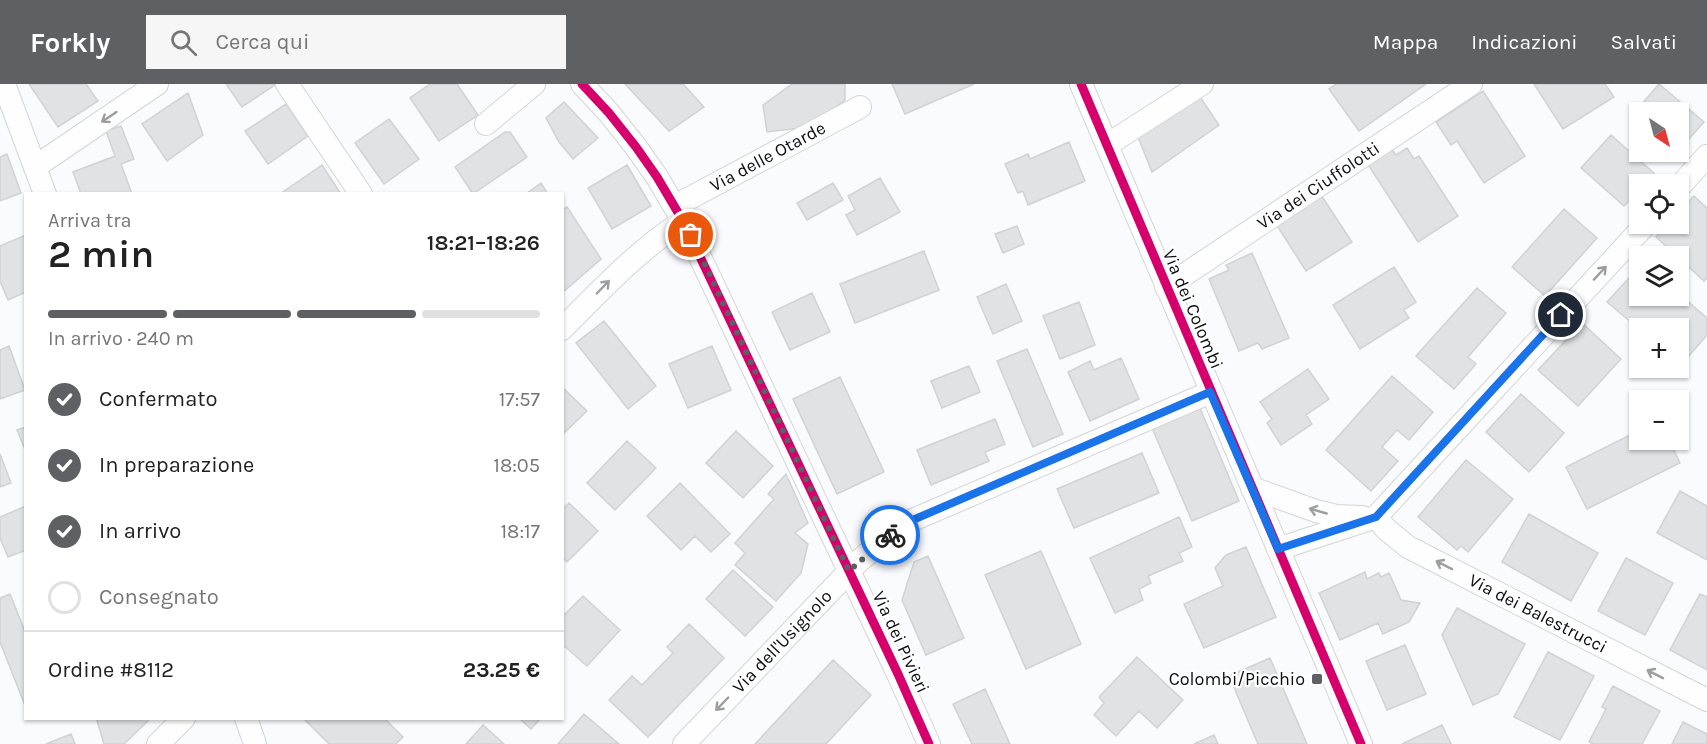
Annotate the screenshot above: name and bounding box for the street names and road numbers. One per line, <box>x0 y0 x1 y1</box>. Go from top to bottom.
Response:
street label: Via delle Otarde <box>706 117 829 196</box>
street label: Via dei Ciuffolotti <box>1253 137 1384 234</box>
street label: Via dei Colombi <box>1158 246 1228 372</box>
street label: Via dei Balestrucci <box>1465 569 1611 658</box>
street label: Via dell'Usignolo <box>728 585 837 698</box>
street label: Via dei Pivieri <box>868 587 934 697</box>

